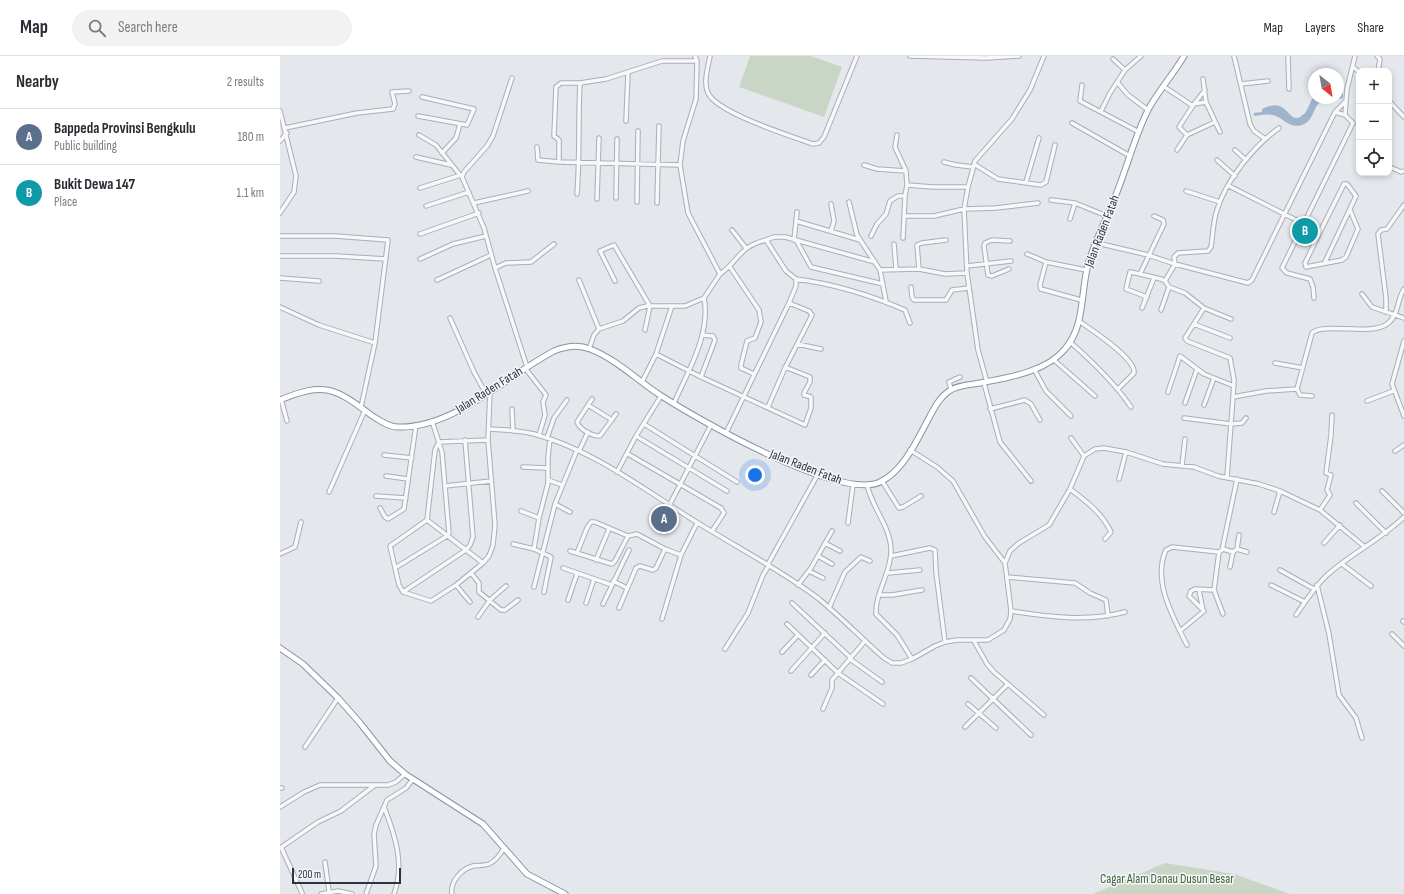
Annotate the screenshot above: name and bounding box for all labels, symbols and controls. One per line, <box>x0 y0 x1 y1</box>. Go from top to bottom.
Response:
search box <box>72 10 352 46</box>
text: Map <box>20 16 48 39</box>
icon: search <box>86 17 108 39</box>
text: Search here <box>118 18 178 37</box>
text: Map <box>1263 19 1283 36</box>
text: Layers <box>1305 19 1335 36</box>
text: Share <box>1357 19 1384 36</box>
north arrow <box>1308 68 1344 104</box>
map controls <box>1356 68 1392 176</box>
button: + <box>1356 68 1392 104</box>
text: Nearby <box>16 72 59 92</box>
text: 2 results <box>227 74 264 90</box>
button: − <box>1356 104 1392 140</box>
text: Bappeda Provinsi Bengkulu <box>54 119 196 138</box>
text: A <box>26 129 32 145</box>
text: 180 m <box>238 129 264 145</box>
text: Public building <box>54 138 117 154</box>
button: locate <box>1356 140 1392 176</box>
text: Bukit Dewa 147 <box>54 175 135 194</box>
text: B <box>26 185 32 201</box>
text: 1.1 km <box>237 185 264 201</box>
street label: Jalan Raden Fatah <box>1081 193 1123 270</box>
text: Place <box>54 194 77 210</box>
pin: B <box>1292 216 1318 246</box>
street label: Jalan Raden Fatah <box>452 363 525 417</box>
street label: Jalan Raden Fatah <box>767 446 844 488</box>
your location <box>745 465 765 485</box>
pin: A <box>651 504 677 534</box>
scale bar <box>292 866 401 885</box>
text: 200 m <box>298 868 321 881</box>
park label: Cagar Alam Danau Dusun Besar <box>1100 871 1234 887</box>

